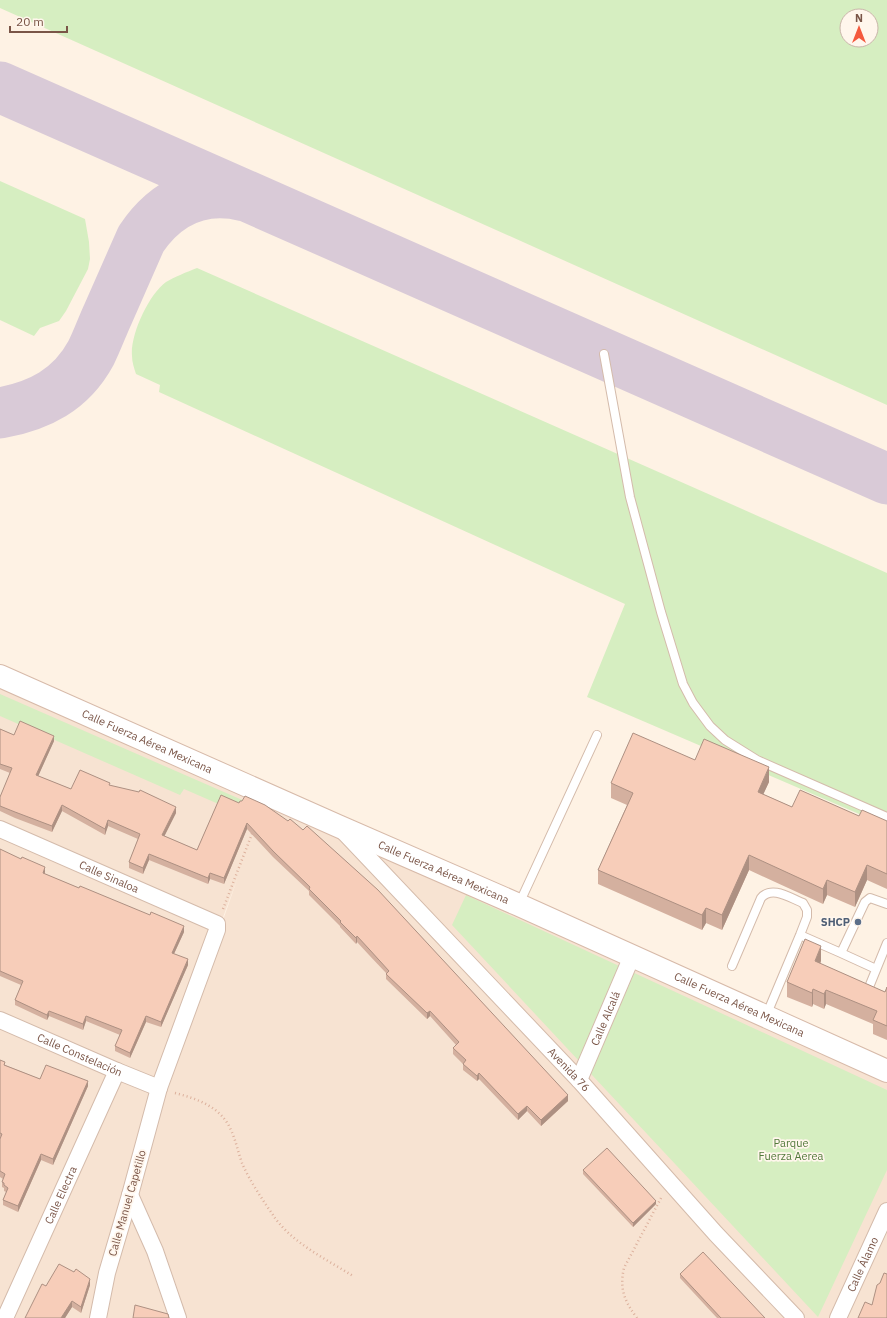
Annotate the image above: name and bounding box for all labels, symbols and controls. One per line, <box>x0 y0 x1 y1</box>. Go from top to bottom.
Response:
scale bar <box>10 8 67 34</box>
north arrow <box>839 8 879 48</box>
text: N <box>855 11 863 25</box>
text: 20 m <box>16 14 44 29</box>
street label: Calle Fuerza Aérea Mexicana <box>80 706 215 776</box>
street label: Calle Fuerza Aérea Mexicana <box>376 837 511 907</box>
street label: Calle Sinaloa <box>77 858 141 896</box>
place label: SHCP <box>821 915 850 929</box>
marker: SHCP <box>853 917 863 927</box>
street label: Calle Fuerza Aérea Mexicana <box>672 969 807 1040</box>
street label: Calle Alcalá <box>588 989 623 1048</box>
street label: Calle Constelación <box>35 1030 124 1079</box>
street label: Avenida 76 <box>545 1045 593 1094</box>
park label: Parque Fuerza Aerea <box>759 1136 823 1163</box>
street label: Calle Manuel Capetillo <box>105 1148 149 1258</box>
street label: Calle Electra <box>42 1164 80 1226</box>
street label: Calle Álamo <box>844 1235 881 1294</box>

